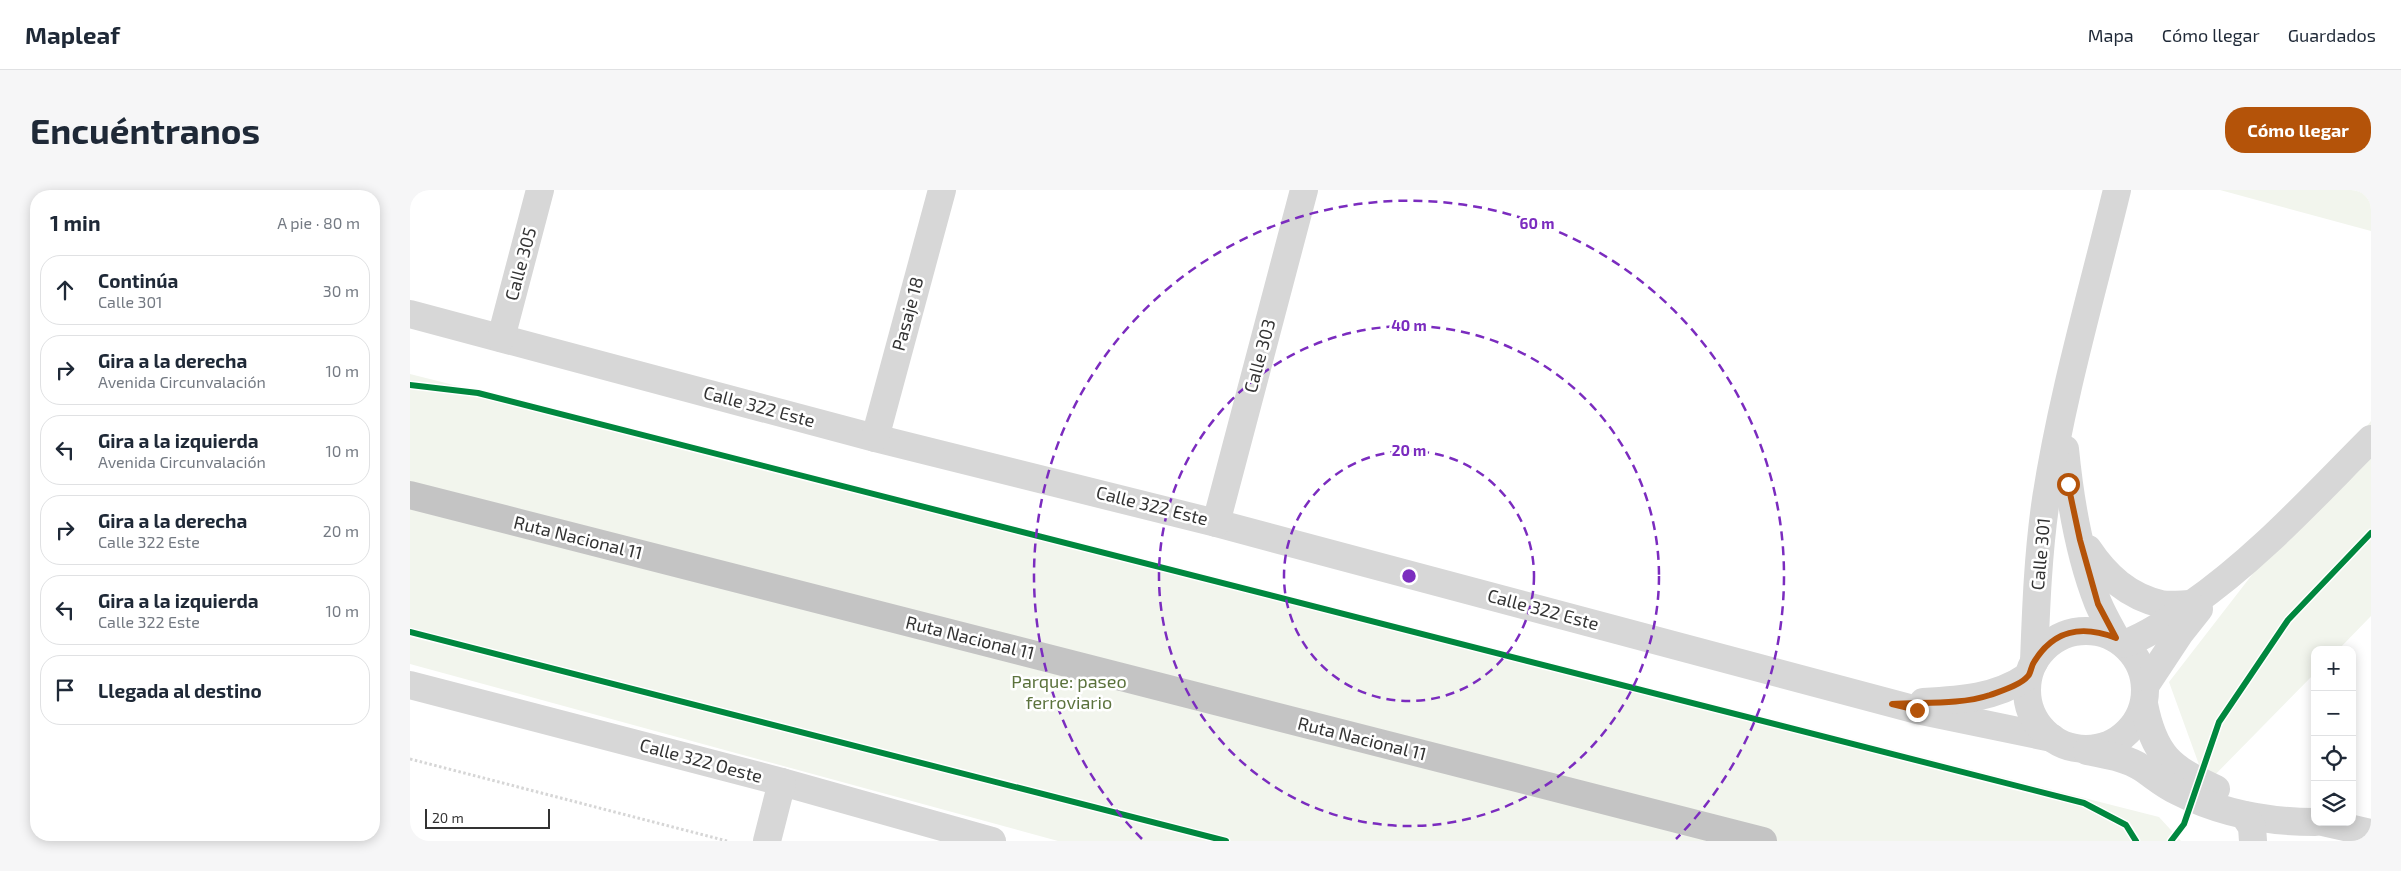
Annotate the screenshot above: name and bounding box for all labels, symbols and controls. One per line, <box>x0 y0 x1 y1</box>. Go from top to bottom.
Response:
text: Mapleaf <box>25 20 120 49</box>
text: Mapa <box>2088 24 2134 46</box>
text: Cómo llegar <box>2162 24 2260 46</box>
text: Guardados <box>2288 24 2376 46</box>
button: Cómo llegar <box>2225 107 2371 153</box>
text: Encuéntranos <box>30 109 260 151</box>
text: 1 min <box>50 210 101 235</box>
text: A pie · 80 m <box>277 213 360 232</box>
text: 60 m <box>1520 214 1554 232</box>
street label: Calle 305 <box>500 225 540 303</box>
text: Continúa <box>98 269 178 292</box>
street label: Pasaje 18 <box>887 274 927 353</box>
icon: ahead <box>51 276 79 304</box>
text: 30 m <box>323 281 359 300</box>
text: Calle 301 <box>98 292 162 311</box>
street label: Calle 303 <box>1239 316 1279 395</box>
text: 40 m <box>1391 316 1427 334</box>
text: Gira a la derecha <box>98 349 247 372</box>
icon: right <box>51 356 79 384</box>
text: 10 m <box>325 361 359 380</box>
text: Avenida Circunvalación <box>98 372 266 391</box>
street label: Calle 322 Este <box>701 381 817 431</box>
text: Gira a la izquierda <box>98 429 259 452</box>
icon: left <box>51 436 79 464</box>
text: 10 m <box>325 441 359 460</box>
text: 20 m <box>1392 441 1426 459</box>
text: Avenida Circunvalación <box>98 452 266 471</box>
route start <box>2057 473 2080 496</box>
street label: Calle 322 Este <box>1094 481 1210 530</box>
text: Gira a la derecha <box>98 509 247 532</box>
street label: Ruta Nacional 11 <box>512 510 645 564</box>
icon: right <box>51 516 79 544</box>
street label: Calle 301 <box>2026 517 2054 591</box>
text: 20 m <box>323 521 359 540</box>
text: Calle 322 Este <box>98 532 200 551</box>
centre of rings <box>1400 567 1418 585</box>
street label: Calle 322 Este <box>1485 584 1601 634</box>
text: Gira a la izquierda <box>98 589 259 612</box>
icon: left <box>51 596 79 624</box>
text: 10 m <box>325 601 359 620</box>
street label: Ruta Nacional 11 <box>904 610 1037 664</box>
text: Calle 322 Este <box>98 612 200 631</box>
map controls <box>2311 646 2356 826</box>
button: + <box>2311 646 2356 691</box>
park label: Parque: paseo ferroviario <box>1011 670 1127 713</box>
icon: arrive <box>51 676 79 704</box>
text: Llegada al destino <box>98 679 262 702</box>
button: − <box>2311 691 2356 736</box>
route end <box>1906 699 1929 722</box>
street label: Ruta Nacional 11 <box>1296 711 1429 765</box>
street label: Calle 322 Oeste <box>637 733 765 787</box>
button: locate <box>2311 736 2356 781</box>
button: layers <box>2311 781 2356 826</box>
scale bar <box>425 806 550 829</box>
text: 20 m <box>432 809 464 826</box>

